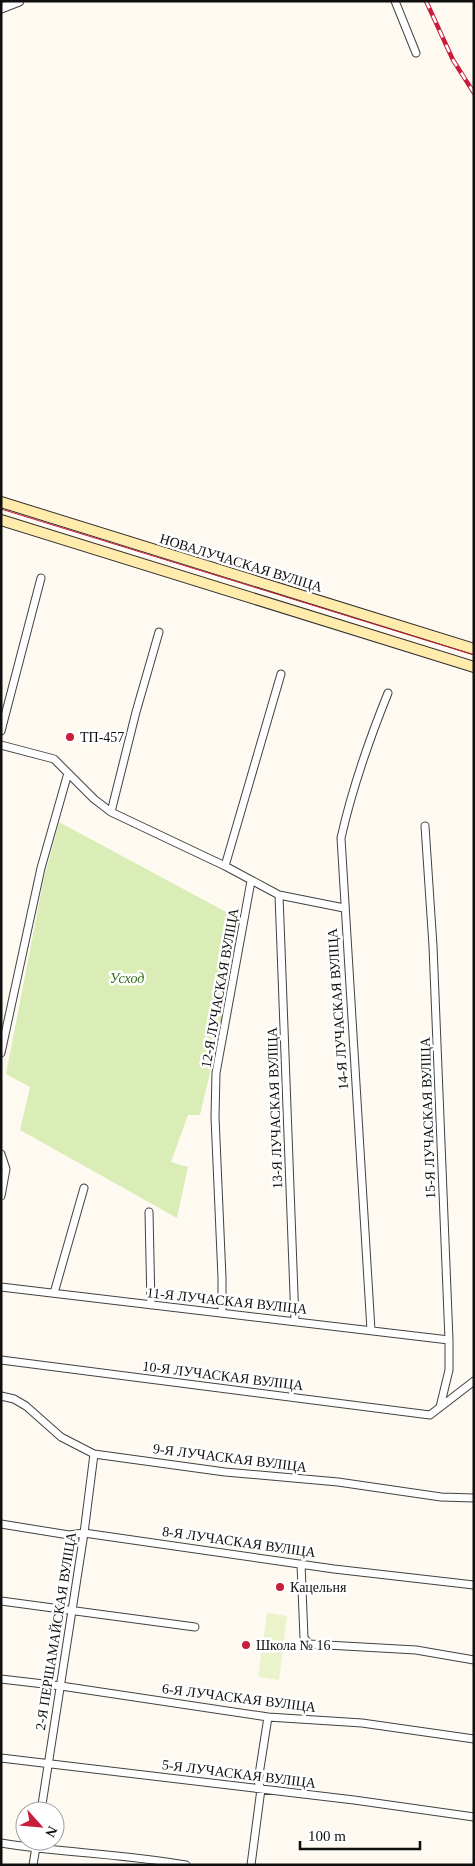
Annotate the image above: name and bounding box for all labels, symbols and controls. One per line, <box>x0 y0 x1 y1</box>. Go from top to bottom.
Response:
street label: НОВАЛУЧАСКАЯ ВУЛІЦА <box>158 531 325 595</box>
place label: ТП-457 <box>80 730 124 745</box>
marker: ТП-457 <box>64 731 76 743</box>
street label: 12-Я ЛУЧАСКАЯ ВУЛІЦА <box>199 906 242 1069</box>
street label: 14-Я ЛУЧАСКАЯ ВУЛІЦА <box>325 927 351 1090</box>
park label: Усход <box>110 971 144 986</box>
street label: 13-Я ЛУЧАСКАЯ ВУЛІЦА <box>265 1026 285 1189</box>
street label: 15-Я ЛУЧАСКАЯ ВУЛІЦА <box>418 1036 438 1199</box>
street label: 11-Я ЛУЧАСКАЯ ВУЛІЦА <box>146 1285 309 1317</box>
street label: 10-Я ЛУЧАСКАЯ ВУЛІЦА <box>142 1359 305 1393</box>
street label: 9-Я ЛУЧАСКАЯ ВУЛІЦА <box>152 1441 309 1475</box>
street label: 8-Я ЛУЧАСКАЯ ВУЛІЦА <box>161 1524 318 1560</box>
street label: 2-Я ПЕРШАМАЙСКАЯ ВУЛІЦА <box>32 1530 79 1731</box>
place label: Кацельня <box>290 1580 347 1595</box>
marker: Кацельня <box>274 1581 286 1593</box>
place label: Школа № 16 <box>256 1638 331 1653</box>
marker: Школа № 16 <box>240 1639 252 1651</box>
street label: 6-Я ЛУЧАСКАЯ ВУЛІЦА <box>161 1681 318 1715</box>
street label: 5-Я ЛУЧАСКАЯ ВУЛІЦА <box>161 1757 318 1791</box>
north arrow <box>15 1801 65 1851</box>
scale bar <box>300 1818 420 1850</box>
text: N <box>42 1824 60 1840</box>
text: 100 m <box>308 1828 346 1844</box>

